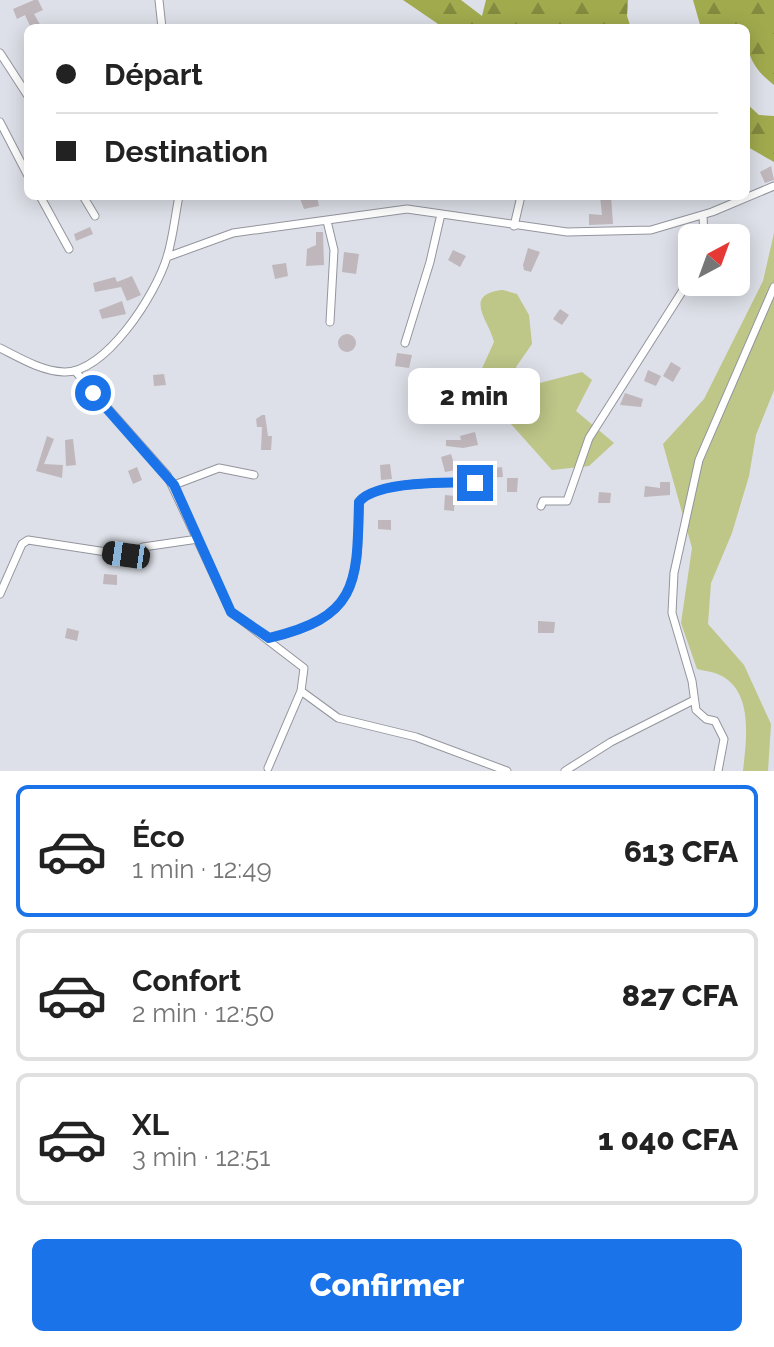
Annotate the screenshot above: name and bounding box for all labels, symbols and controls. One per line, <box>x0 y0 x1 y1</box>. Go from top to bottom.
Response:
text: Départ <box>104 57 203 92</box>
text: Destination <box>104 134 268 169</box>
north arrow <box>678 224 750 296</box>
map controls <box>678 224 750 296</box>
callout: 2 min <box>409 367 541 423</box>
route start <box>75 375 111 411</box>
text: 2 min <box>440 381 508 411</box>
route end <box>457 465 493 501</box>
car <box>101 540 151 570</box>
icon: car <box>36 815 108 887</box>
text: Éco <box>132 819 185 854</box>
text: 613 CFA <box>624 834 738 869</box>
text: 1 min · 12:49 <box>132 854 272 884</box>
icon: car <box>36 959 108 1031</box>
text: Confort <box>132 963 241 998</box>
text: 827 CFA <box>622 978 738 1013</box>
text: 2 min · 12:50 <box>132 998 275 1028</box>
icon: car <box>36 1103 108 1175</box>
text: XL <box>132 1107 169 1142</box>
text: 1 040 CFA <box>598 1122 738 1157</box>
text: 3 min · 12:51 <box>132 1142 270 1172</box>
button: Confirmer <box>32 1239 742 1331</box>

